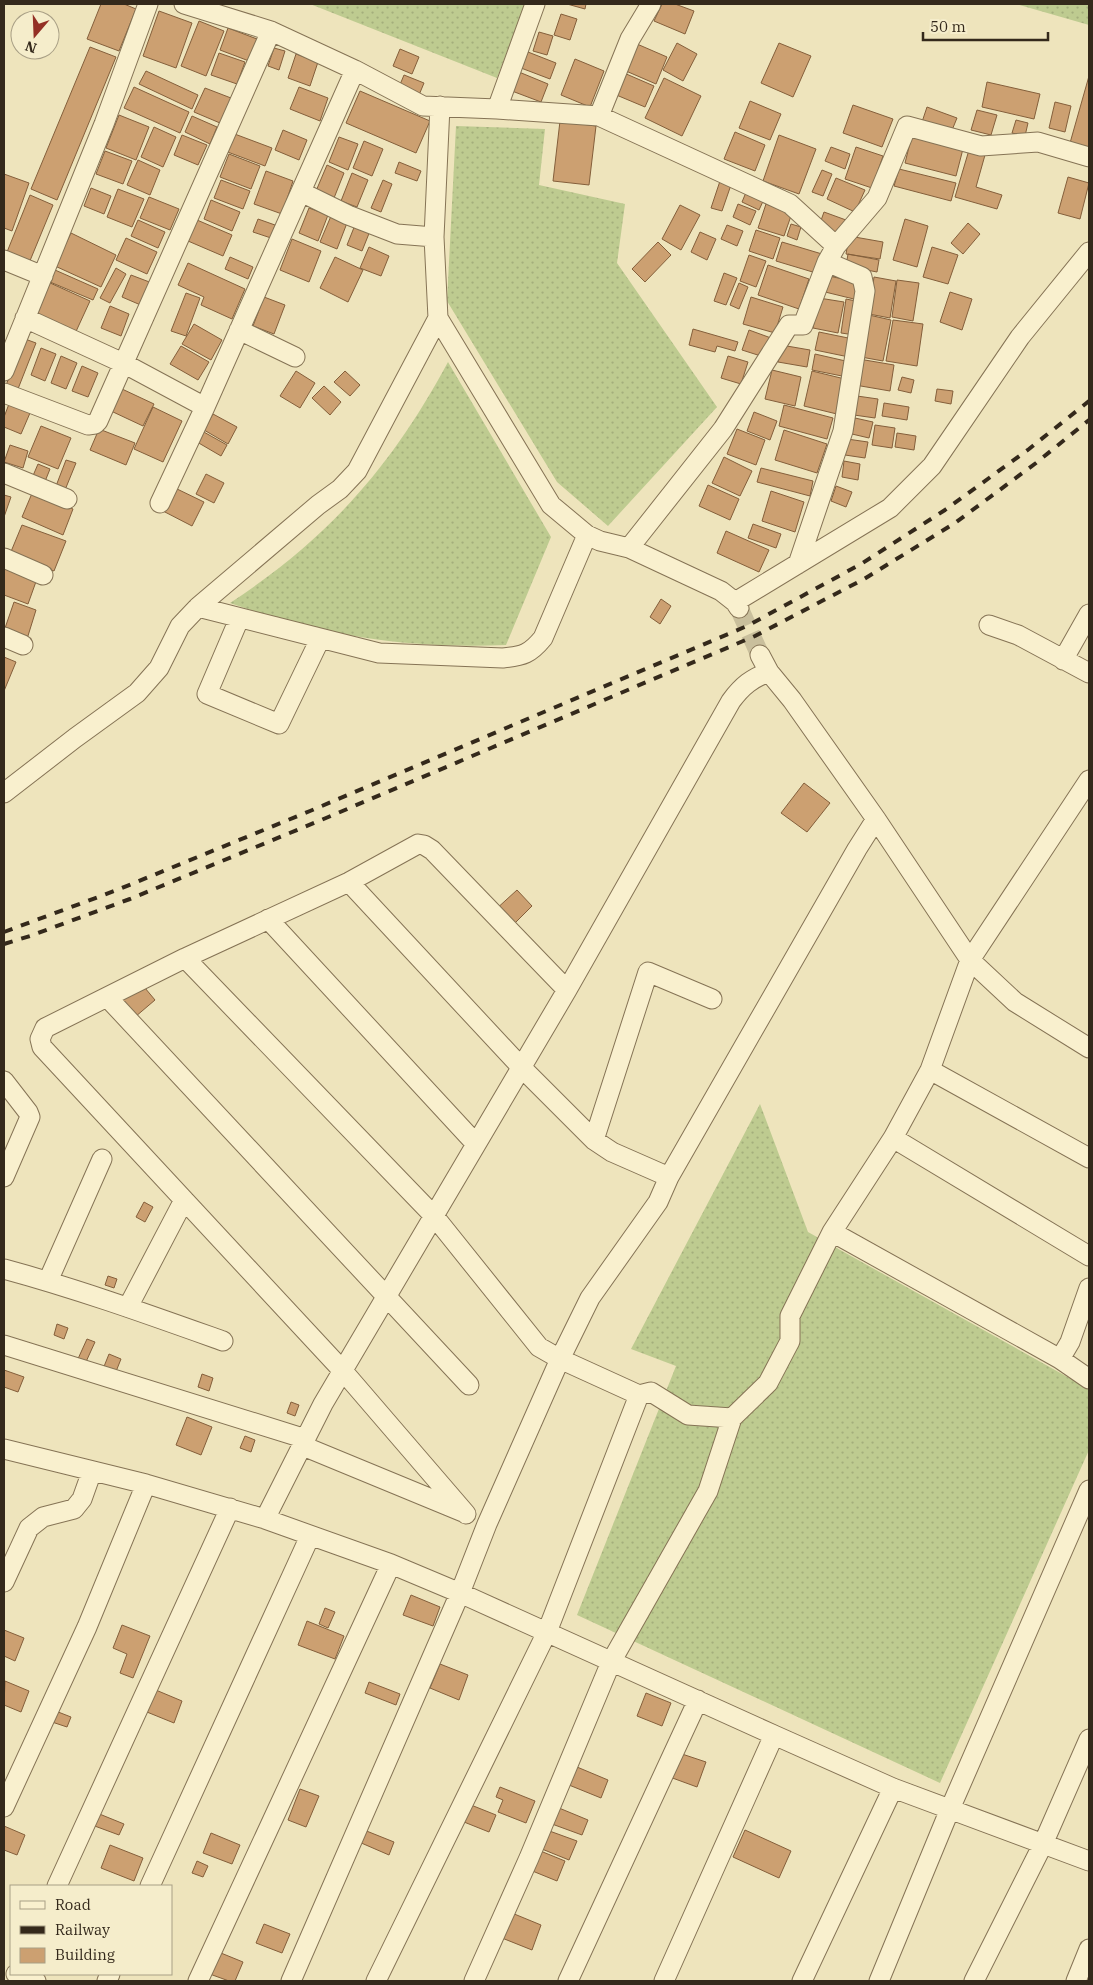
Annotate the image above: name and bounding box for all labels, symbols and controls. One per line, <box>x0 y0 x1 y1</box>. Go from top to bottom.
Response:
north arrow <box>10 10 60 60</box>
scale bar <box>923 10 1048 42</box>
text: 50 m <box>930 17 966 36</box>
text: N <box>23 37 39 58</box>
legend <box>10 1885 172 1975</box>
text: Road <box>55 1895 91 1914</box>
text: Railway <box>55 1920 110 1939</box>
text: Building <box>55 1945 115 1964</box>

